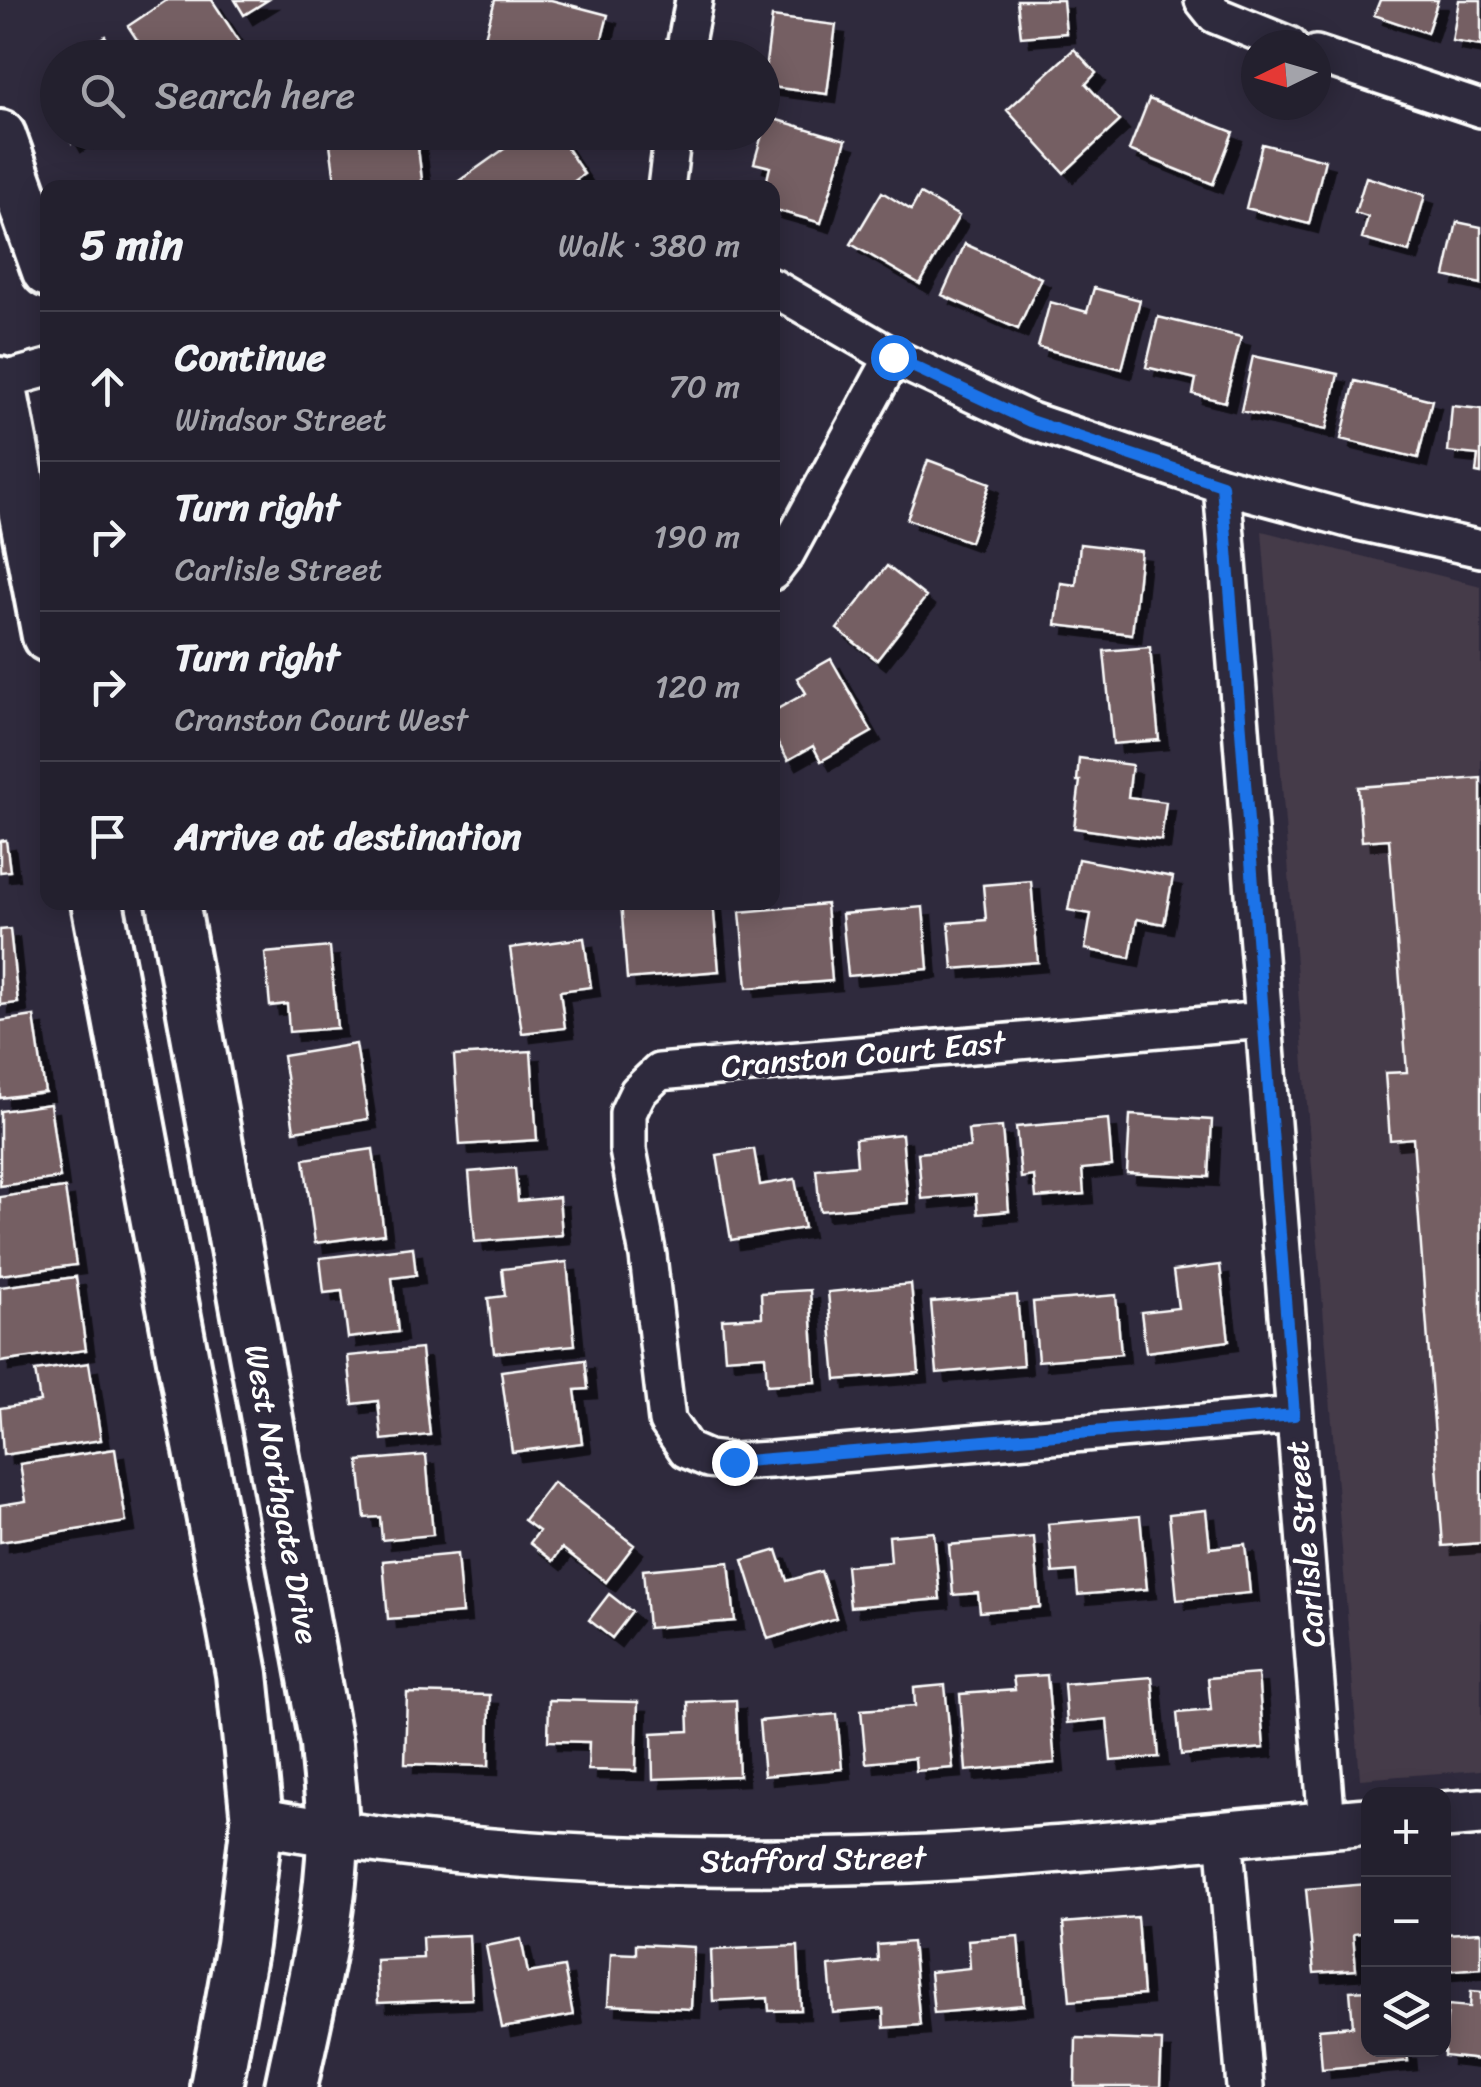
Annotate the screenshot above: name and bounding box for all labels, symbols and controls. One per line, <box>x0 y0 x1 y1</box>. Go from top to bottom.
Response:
north arrow <box>1241 30 1331 120</box>
search box <box>40 40 780 150</box>
text: Search here <box>155 62 355 129</box>
icon: search <box>75 68 130 123</box>
text: 5 min <box>80 208 183 282</box>
text: Walk · 380 m <box>558 217 740 274</box>
text: Continue <box>175 324 326 391</box>
route start <box>871 335 917 381</box>
text: 70 m <box>669 358 740 415</box>
icon: ahead <box>80 359 135 414</box>
text: Windsor Street <box>175 391 387 448</box>
text: Turn right <box>175 474 340 541</box>
text: 190 m <box>654 508 740 565</box>
icon: right <box>80 509 135 564</box>
text: Carlisle Street <box>175 541 382 598</box>
text: Turn right <box>175 624 340 691</box>
text: 120 m <box>655 658 740 715</box>
icon: right <box>80 659 135 714</box>
text: Cranston Court West <box>175 691 468 748</box>
text: Arrive at destination <box>175 803 522 870</box>
icon: arrive <box>80 809 135 864</box>
street label: Cranston Court East <box>719 1014 1009 1095</box>
street label: West Northgate Drive <box>227 1340 336 1648</box>
street label: Carlisle Street <box>1268 1438 1343 1650</box>
route end <box>712 1440 758 1486</box>
map controls <box>1361 1787 1451 2057</box>
button: + <box>1361 1787 1451 1877</box>
street label: Stafford Street <box>699 1829 928 1890</box>
button: − <box>1361 1877 1451 1967</box>
button: layers <box>1361 1967 1451 2057</box>

